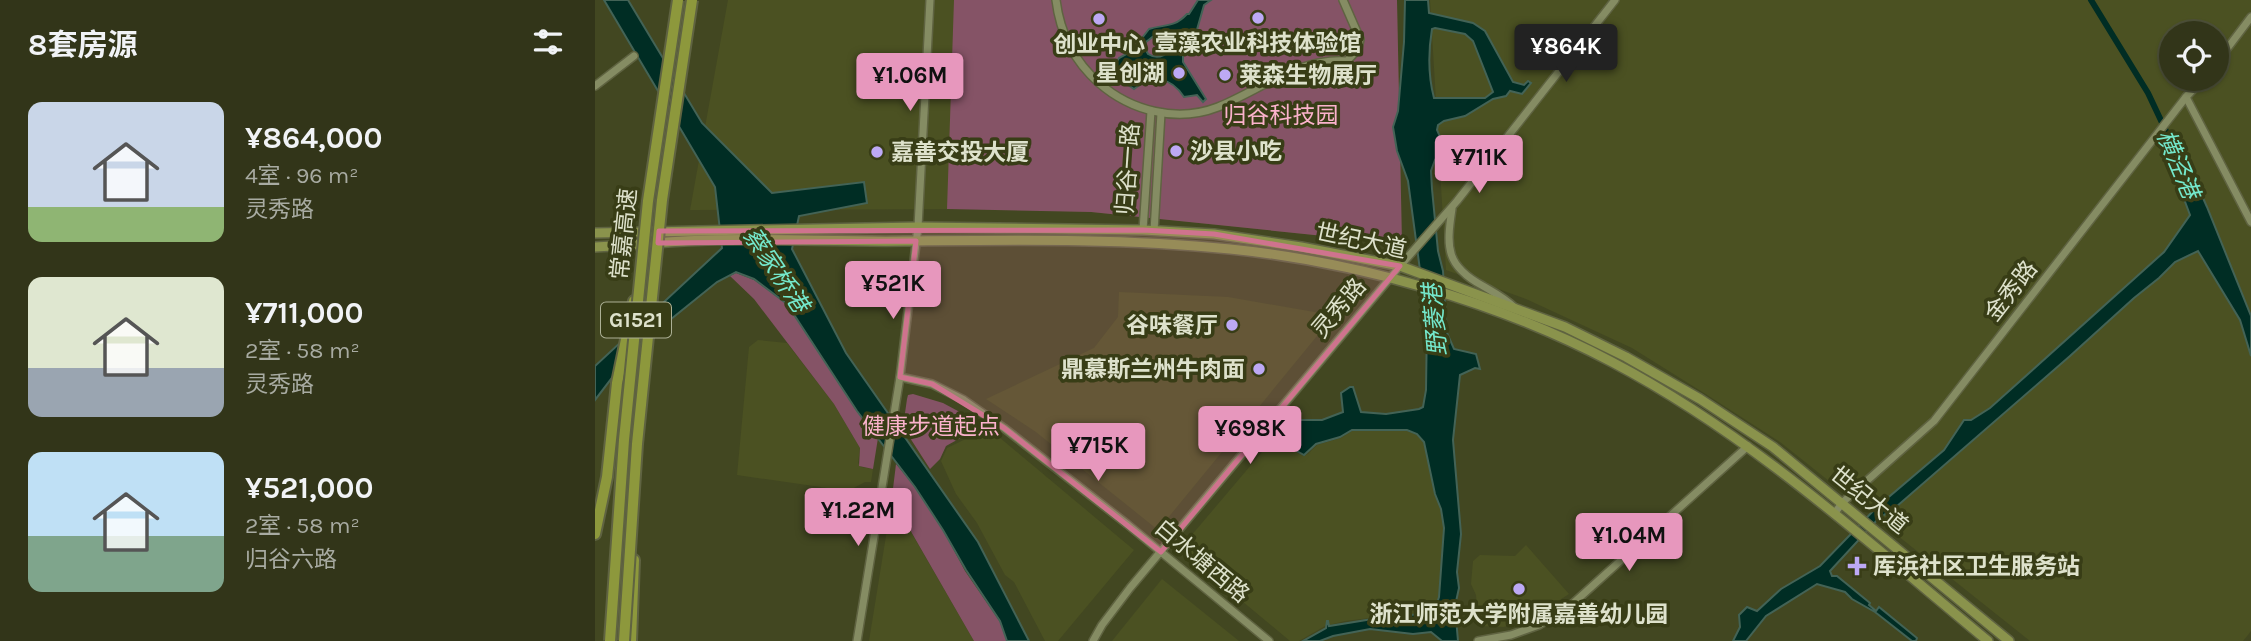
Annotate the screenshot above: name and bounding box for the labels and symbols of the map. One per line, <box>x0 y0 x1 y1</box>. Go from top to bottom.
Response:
marker: 壹藻农业科技体验馆 <box>1250 10 1266 26</box>
marker: 创业中心 <box>1091 11 1107 27</box>
pin: ¥864K <box>1517 24 1615 84</box>
place label: 壹藻农业科技体验馆 <box>1155 30 1362 57</box>
place label: 创业中心 <box>1053 31 1145 58</box>
pin: ¥1.06M <box>853 54 967 113</box>
place label: 星创湖 <box>1096 60 1165 87</box>
place label: 莱森生物展厅 <box>1239 62 1377 89</box>
marker: 星创湖 <box>1171 65 1187 81</box>
marker: 莱森生物展厅 <box>1217 67 1233 83</box>
park label: 归谷科技园 <box>1224 102 1339 129</box>
street label: 归谷一路 <box>1111 122 1145 216</box>
water label: 横泾港 <box>2151 125 2206 205</box>
pin: ¥711K <box>1430 136 1528 195</box>
place label: 沙县小吃 <box>1190 138 1282 165</box>
place label: 嘉善交投大厦 <box>891 139 1029 166</box>
marker: 沙县小吃 <box>1168 143 1184 159</box>
marker: 嘉善交投大厦 <box>869 144 885 160</box>
street label: 常嘉高速 <box>606 187 642 281</box>
street label: 世纪大道 <box>1313 218 1409 264</box>
water label: 蔡家桥港 <box>738 222 816 320</box>
street label: 金秀路 <box>1979 256 2043 326</box>
pin: ¥521K <box>844 262 942 321</box>
street label: 灵秀路 <box>1306 273 1372 343</box>
water label: 野菱港 <box>1418 280 1452 357</box>
road number: G1521 <box>601 302 671 338</box>
place label: 谷味餐厅 <box>1126 312 1218 339</box>
marker: 谷味餐厅 <box>1224 317 1240 333</box>
place label: 鼎慕斯兰州牛肉面 <box>1061 356 1245 383</box>
marker: 鼎慕斯兰州牛肉面 <box>1251 361 1267 377</box>
pin: ¥698K <box>1201 406 1299 466</box>
park label: 健康步道起点 <box>862 413 1000 440</box>
pin: ¥715K <box>1049 424 1147 483</box>
street label: 世纪大道 <box>1825 461 1913 539</box>
pin: ¥1.22M <box>801 489 915 548</box>
street label: 白水塘西路 <box>1149 514 1255 608</box>
pin: ¥1.04M <box>1572 514 1686 573</box>
place label: 厍浜社区卫生服务站 <box>1873 553 2080 580</box>
marker: 厍浜社区卫生服务站 <box>1847 556 1867 576</box>
marker: 浙江师范大学附属嘉善幼儿园 <box>1511 581 1527 597</box>
place label: 浙江师范大学附属嘉善幼儿园 <box>1370 601 1669 628</box>

